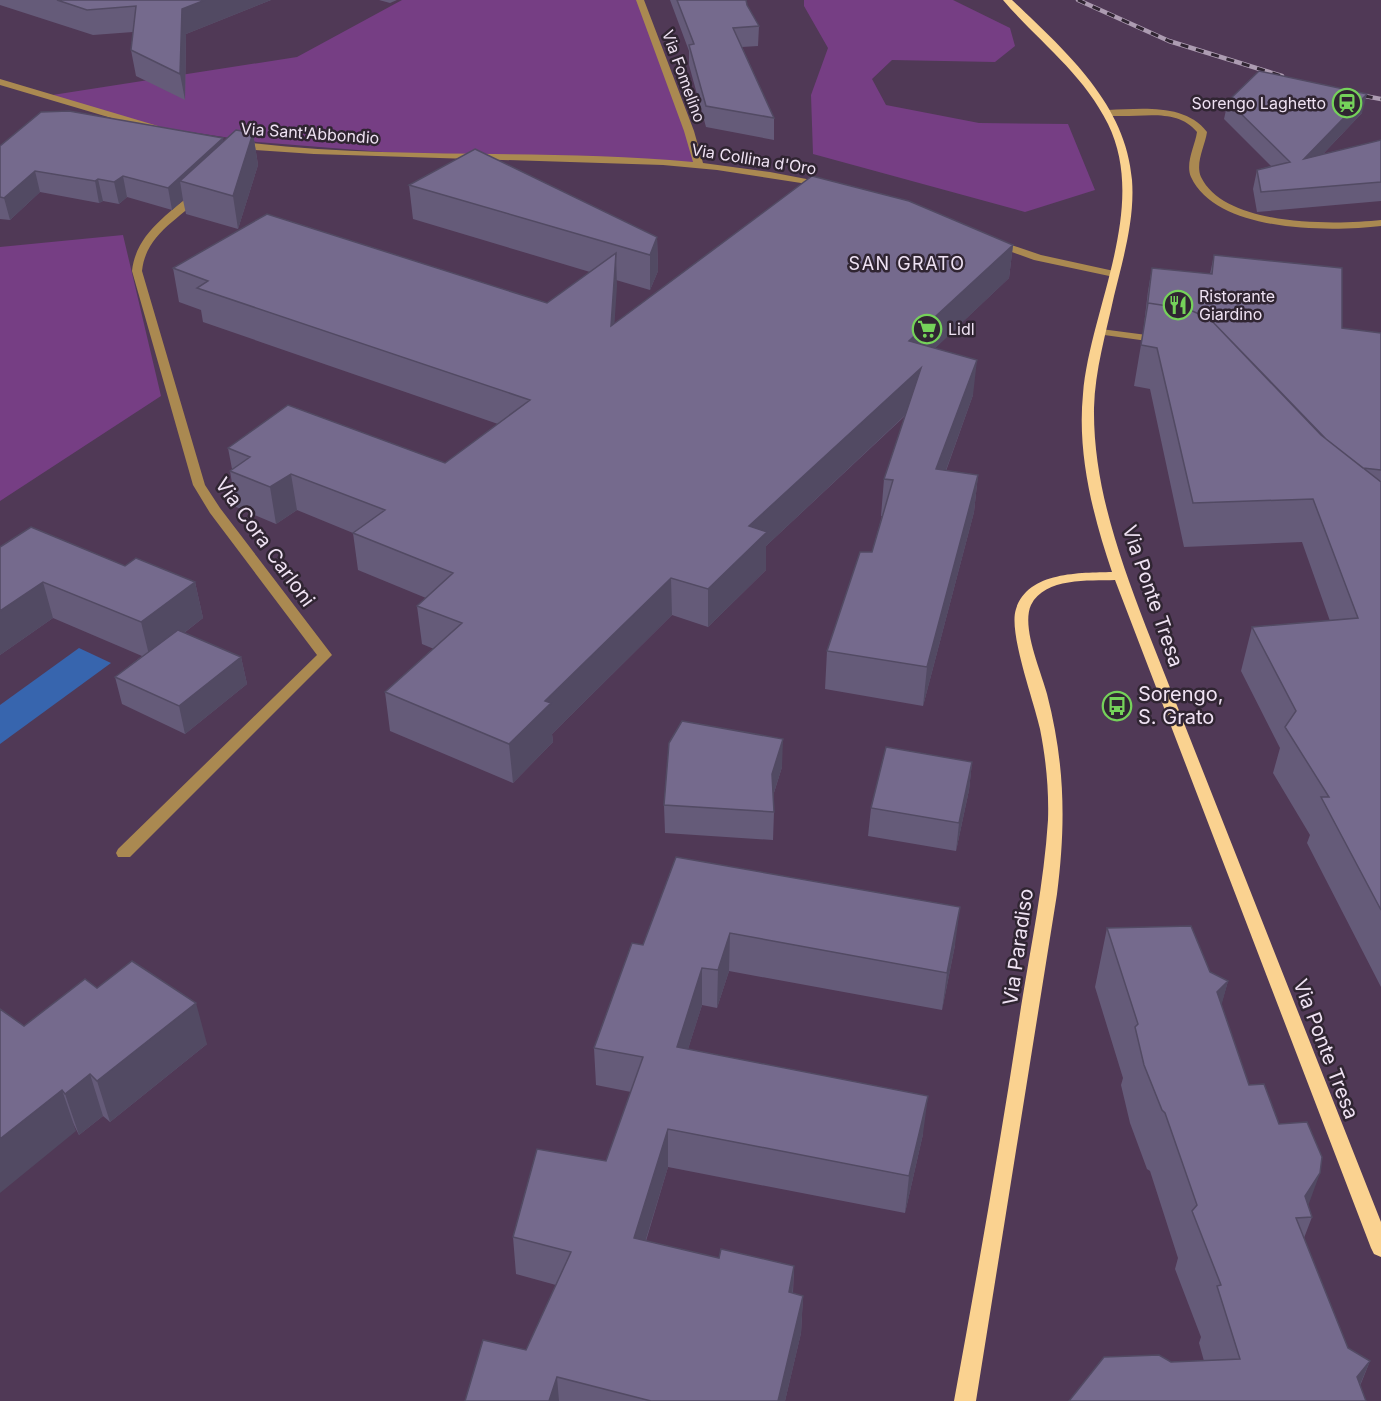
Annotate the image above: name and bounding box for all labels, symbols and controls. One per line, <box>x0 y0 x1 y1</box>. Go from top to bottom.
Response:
street label: Via Fomelino <box>658 27 710 125</box>
station icon: Sorengo Laghetto <box>1331 87 1363 119</box>
place label: Sorengo Laghetto <box>1192 93 1326 113</box>
street label: Via Sant'Abbondio <box>240 118 380 148</box>
street label: Via Collina d'Oro <box>690 139 818 179</box>
district label: SAN GRATO <box>849 253 965 274</box>
place label: Ristorante Giardino <box>1199 286 1275 324</box>
restaurant icon: Ristorante Giardino <box>1162 289 1194 321</box>
supermarket icon: Lidl <box>911 313 943 345</box>
place label: Lidl <box>948 319 975 339</box>
street label: Via Cora Carloni <box>210 473 320 611</box>
street label: Via Ponte Tresa <box>1118 522 1188 670</box>
place label: Sorengo, S. Grato <box>1138 682 1224 729</box>
bus stop icon: Sorengo, S. Grato <box>1101 690 1133 722</box>
street label: Via Paradiso <box>998 887 1038 1007</box>
street label: Via Ponte Tresa <box>1288 976 1364 1122</box>

